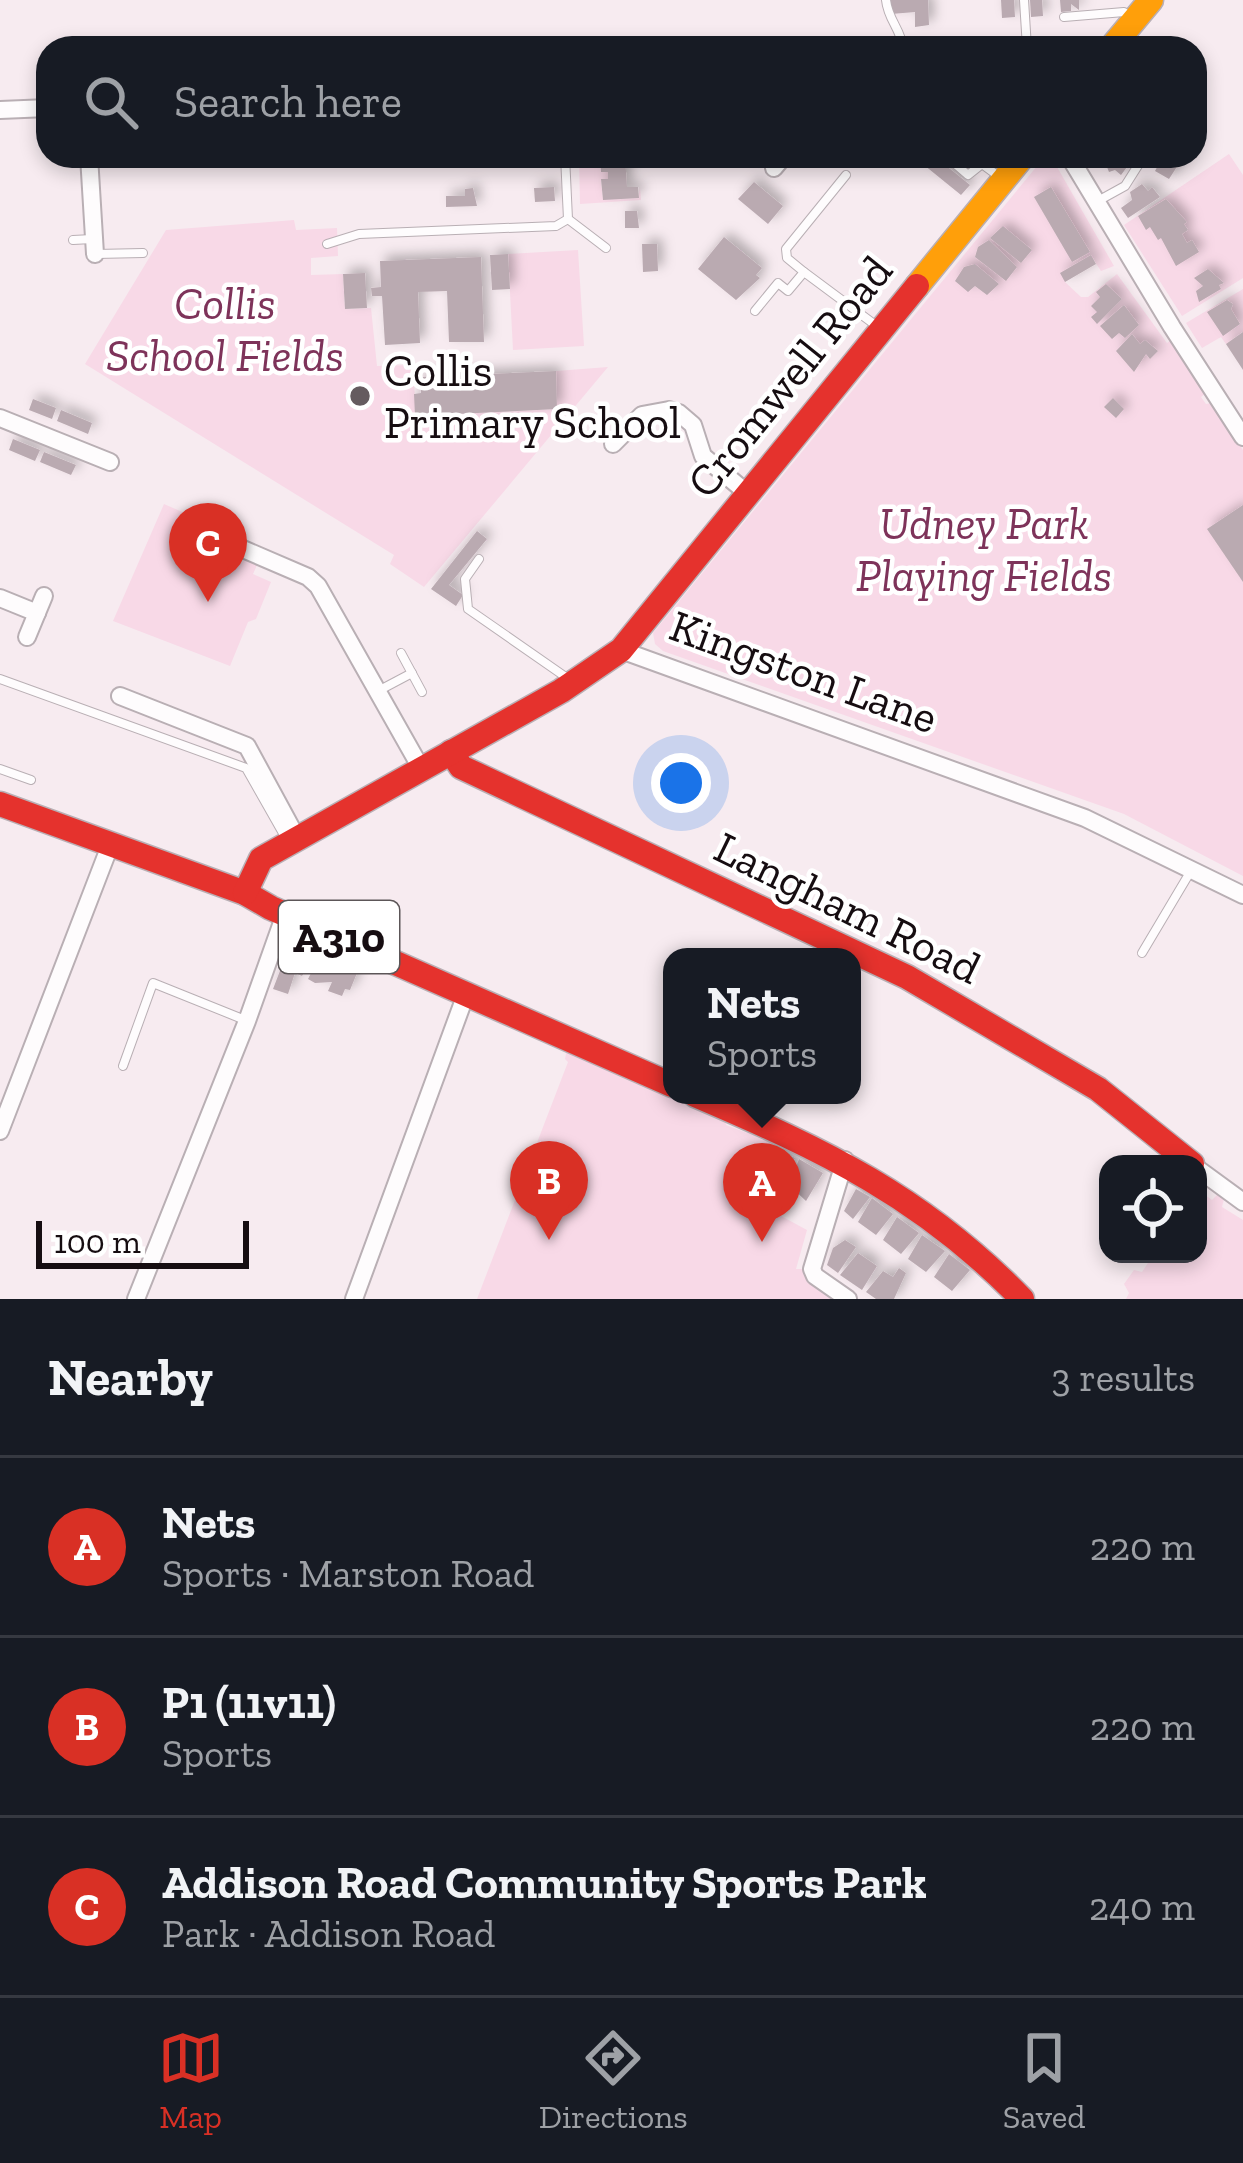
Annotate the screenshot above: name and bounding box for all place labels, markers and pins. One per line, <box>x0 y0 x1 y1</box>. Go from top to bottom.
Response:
place label: Collis Primary School <box>384 344 681 450</box>
marker: Collis Primary School <box>347 383 373 409</box>
pin: C <box>169 503 247 602</box>
pin: B <box>510 1141 588 1240</box>
pin: A <box>723 1143 801 1242</box>

